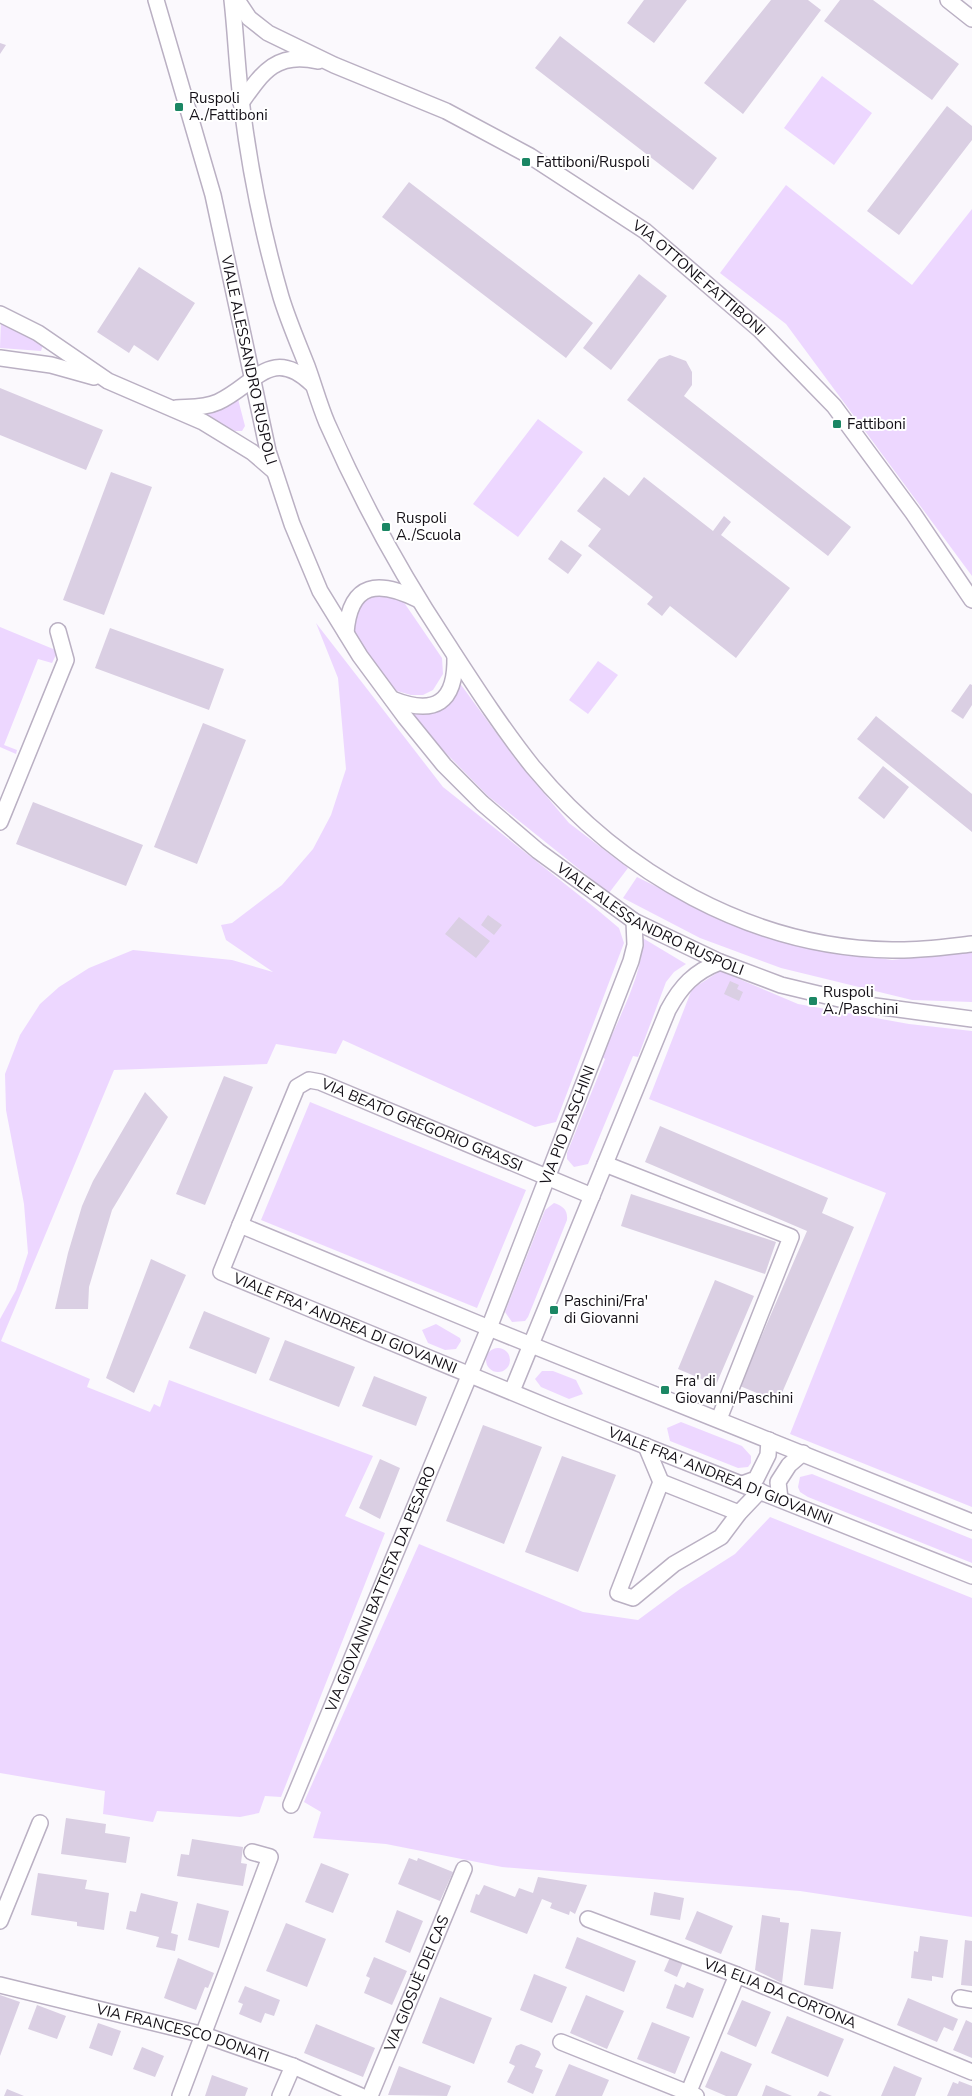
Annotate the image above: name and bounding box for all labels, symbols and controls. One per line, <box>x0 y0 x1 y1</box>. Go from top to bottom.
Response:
place label: Ruspoli A./Fattiboni <box>189 88 268 125</box>
marker: Ruspoli A./Fattiboni <box>173 101 185 113</box>
place label: Fattiboni/Ruspoli <box>536 152 650 172</box>
marker: Fattiboni/Ruspoli <box>520 156 532 168</box>
street label: VIA OTTONE FATTIBONI <box>628 215 770 340</box>
street label: VIALE ALESSANDRO RUSPOLI <box>216 253 282 467</box>
place label: Fattiboni <box>847 414 906 434</box>
marker: Fattiboni <box>831 418 843 430</box>
place label: Ruspoli A./Scuola <box>396 508 461 545</box>
marker: Ruspoli A./Scuola <box>380 521 392 533</box>
street label: VIALE ALESSANDRO RUSPOLI <box>552 857 747 980</box>
place label: Ruspoli A./Paschini <box>823 982 898 1019</box>
marker: Ruspoli A./Paschini <box>807 995 819 1007</box>
street label: VIA PIO PASCHINI <box>535 1063 600 1189</box>
street label: VIA BEATO GREGORIO GRASSI <box>317 1073 526 1176</box>
street label: VIALE FRA' ANDREA DI GIOVANNI <box>229 1268 460 1378</box>
place label: Paschini/Fra' di Giovanni <box>564 1291 648 1328</box>
marker: Paschini/Fra' di Giovanni <box>548 1304 560 1316</box>
place label: Fra' di Giovanni/Paschini <box>675 1371 793 1408</box>
marker: Fra' di Giovanni/Paschini <box>659 1384 671 1396</box>
street label: VIALE FRA' ANDREA DI GIOVANNI <box>604 1422 836 1530</box>
street label: VIA GIOVANNI BATTISTA DA PESARO <box>320 1463 441 1716</box>
street label: VIA GIOSUÈ DEI CAS <box>379 1912 454 2055</box>
street label: VIA ELIA DA CORTONA <box>700 1953 860 2033</box>
street label: VIA FRANCESCO DONATI <box>93 1999 272 2067</box>

